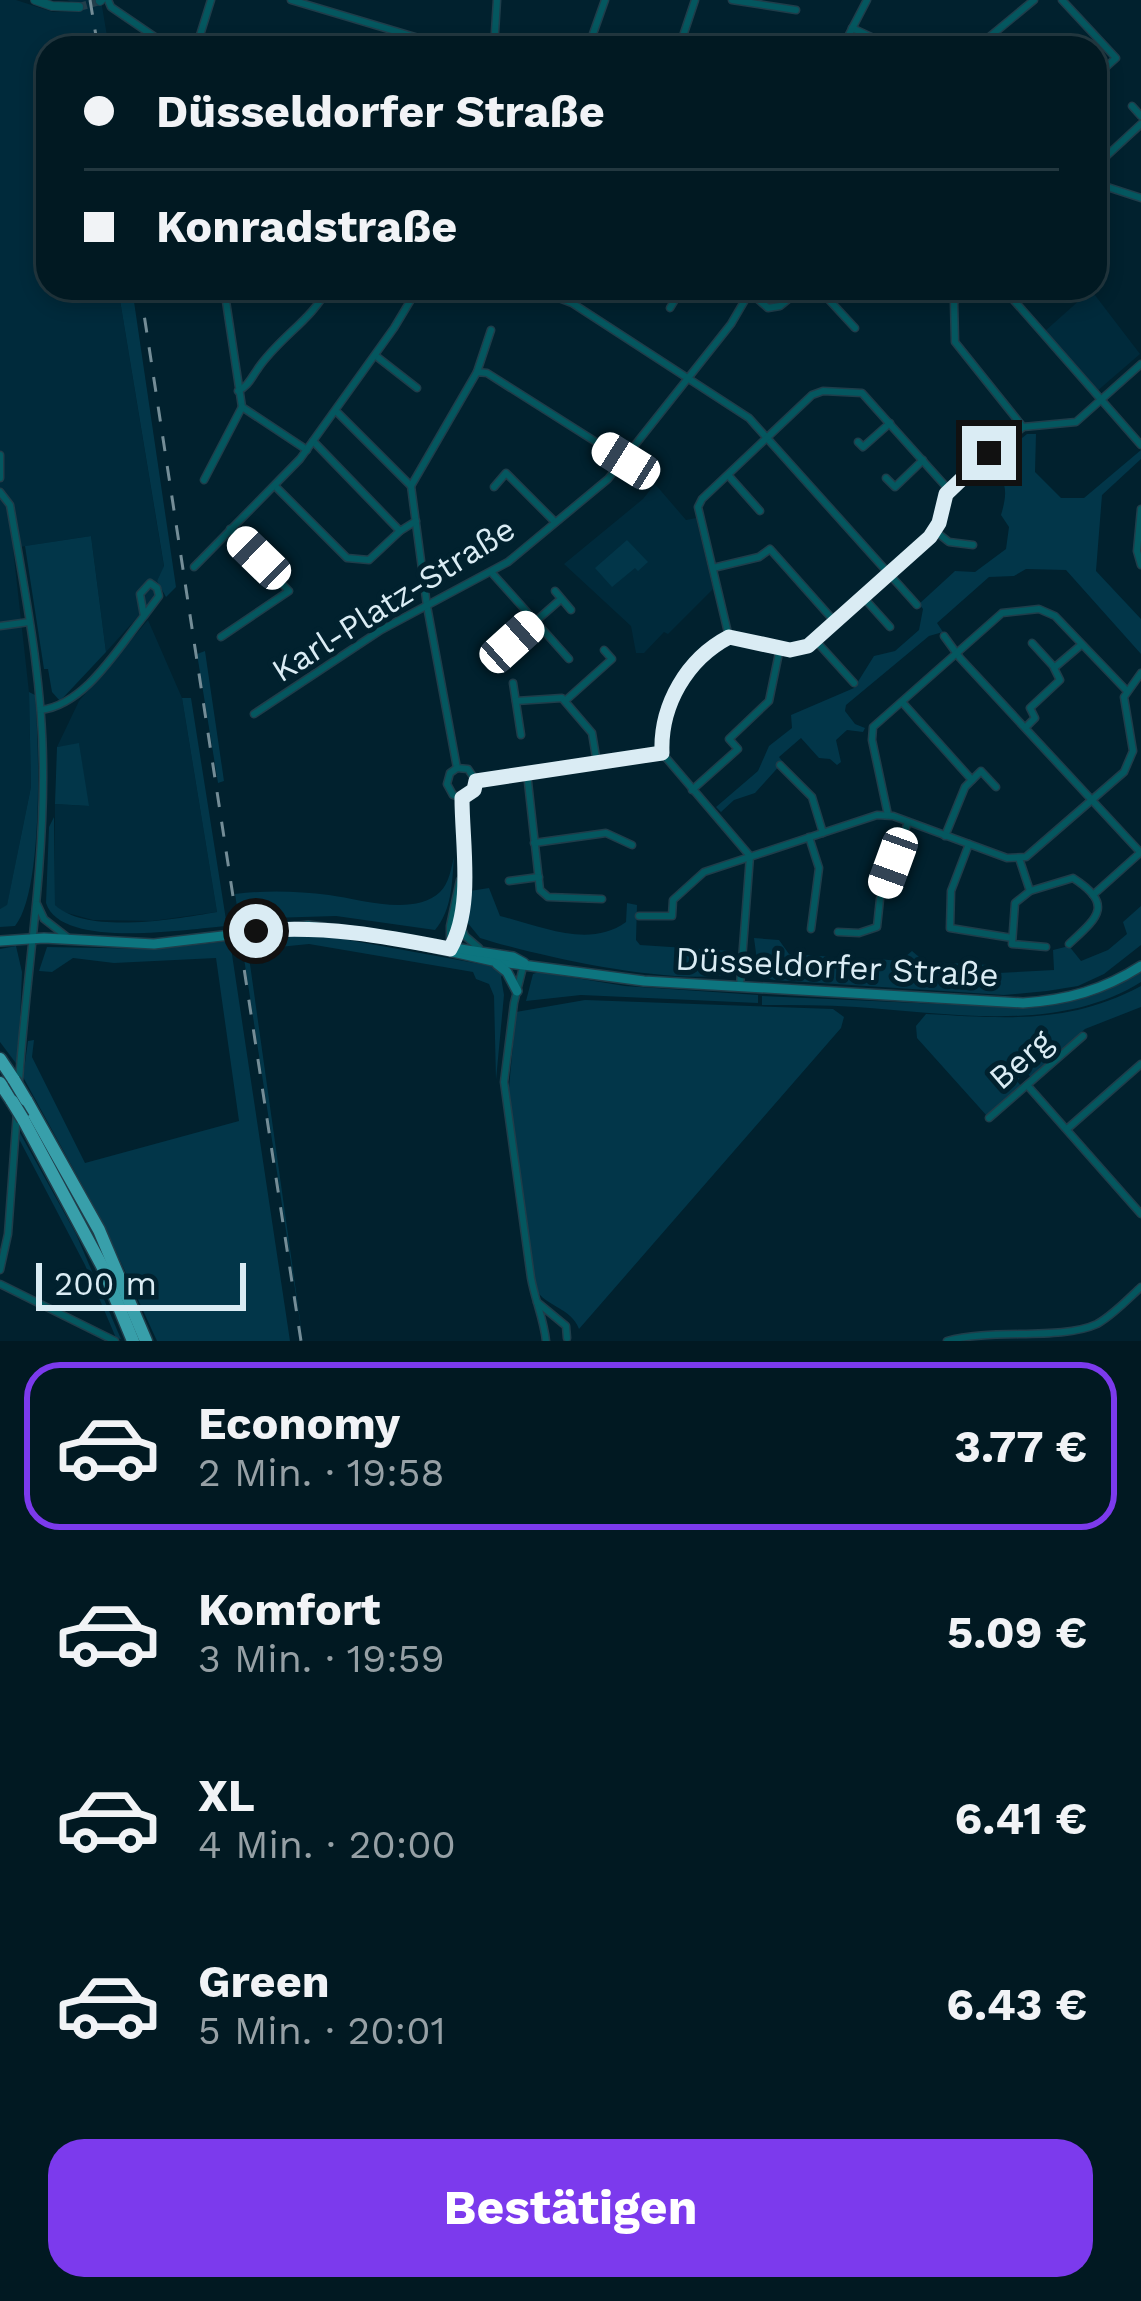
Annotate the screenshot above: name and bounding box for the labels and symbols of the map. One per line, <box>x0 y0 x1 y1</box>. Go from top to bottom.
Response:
route end <box>962 426 1016 480</box>
car <box>586 427 666 495</box>
street label: Karl-Platz-Straße <box>265 509 522 690</box>
car <box>221 520 297 596</box>
car <box>473 605 551 679</box>
car <box>864 823 922 903</box>
route start <box>229 904 283 958</box>
street label: Düsseldorfer Straße <box>674 939 1000 994</box>
street label: Berg <box>981 1021 1060 1097</box>
scale bar <box>36 1257 246 1310</box>

